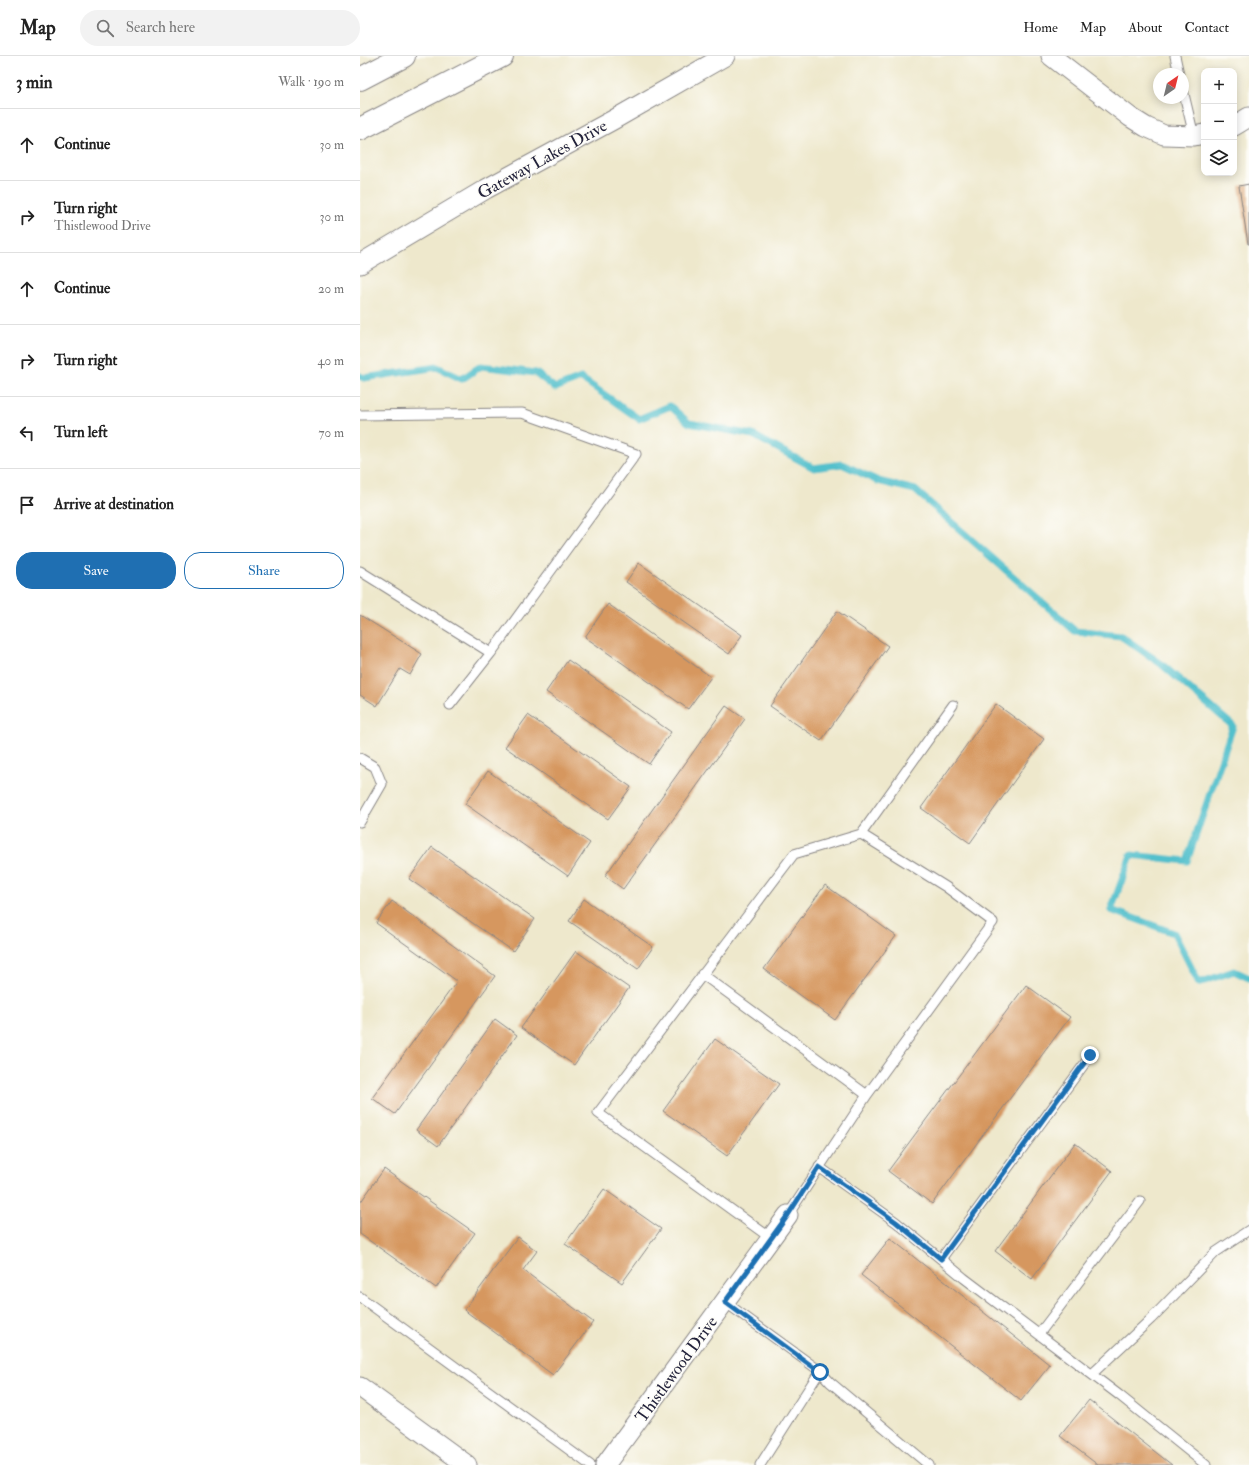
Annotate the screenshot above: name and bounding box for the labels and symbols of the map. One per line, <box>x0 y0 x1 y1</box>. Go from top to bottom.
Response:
north arrow <box>1153 68 1189 104</box>
street label: Gateway Lakes Drive <box>474 115 611 205</box>
route end <box>1081 1046 1099 1064</box>
street label: Thistlewood Drive <box>631 1312 722 1427</box>
route start <box>811 1363 829 1381</box>

